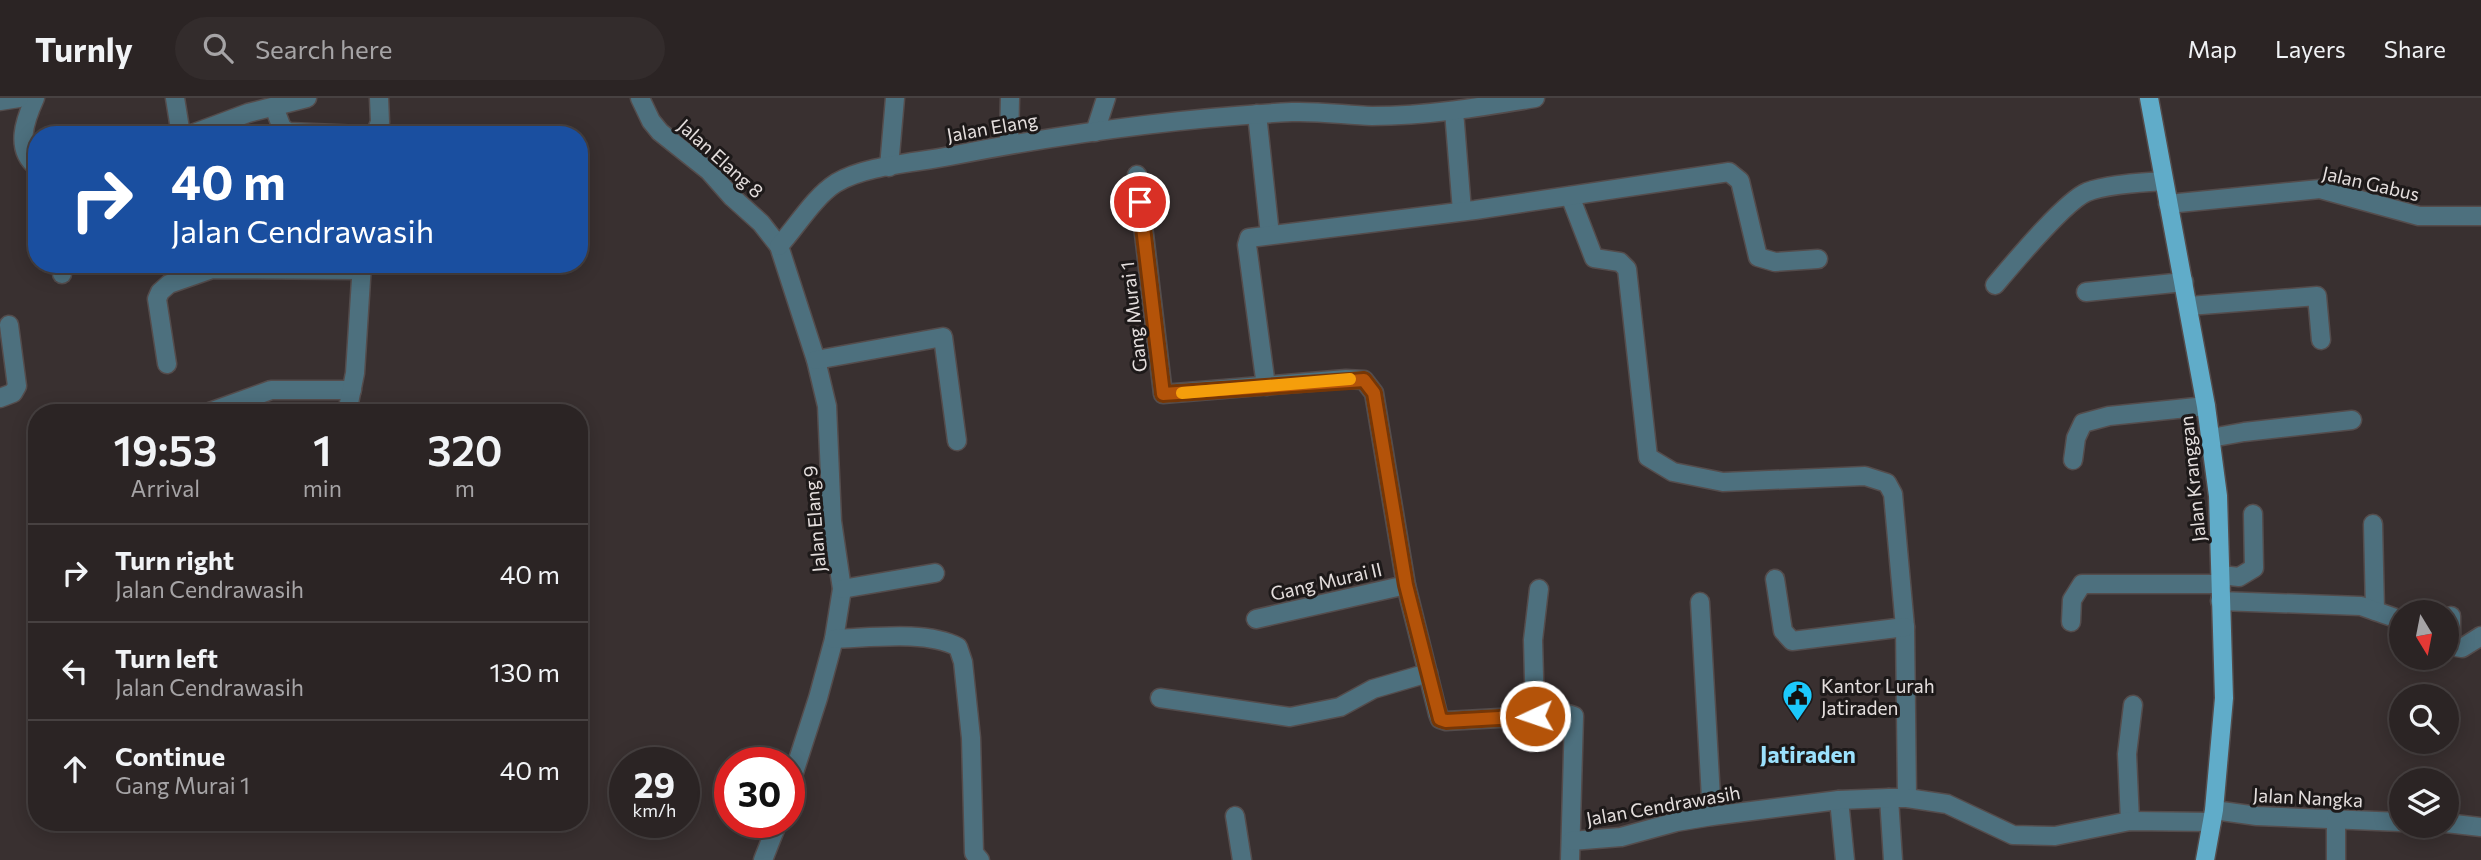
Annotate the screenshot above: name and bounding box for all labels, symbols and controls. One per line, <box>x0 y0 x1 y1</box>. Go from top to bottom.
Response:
search box <box>175 17 665 80</box>
text: Turnly <box>35 28 133 69</box>
icon: search <box>199 29 237 67</box>
text: Search here <box>255 33 392 64</box>
text: Map <box>2188 34 2237 63</box>
text: Layers <box>2275 34 2346 63</box>
text: Share <box>2384 34 2446 63</box>
street label: Jalan Elang <box>945 108 1039 146</box>
street label: Jalan Elang 8 <box>673 114 769 202</box>
text: 40 m <box>171 150 286 210</box>
icon: right <box>56 154 147 245</box>
street label: Jalan Gabus <box>2320 161 2422 205</box>
pin <box>1110 172 1170 232</box>
icon: arrive <box>1121 183 1159 221</box>
text: Jalan Cendrawasih <box>171 210 434 250</box>
street label: Gang Murai 1 <box>1115 260 1151 374</box>
street label: Jalan Kranggan <box>2174 415 2210 543</box>
text: 19:53 <box>113 423 217 475</box>
text: 1 <box>313 423 332 475</box>
text: 320 <box>427 423 503 475</box>
street label: Jalan Elang 9 <box>798 465 830 573</box>
text: Arrival <box>131 474 200 502</box>
text: min <box>303 474 342 502</box>
text: m <box>455 474 475 502</box>
text: Turn right <box>115 544 234 575</box>
icon: right <box>56 554 94 592</box>
street label: Gang Murai II <box>1268 557 1384 605</box>
text: 40 m <box>500 558 560 589</box>
text: Jalan Cendrawasih <box>115 575 304 603</box>
north arrow <box>2389 600 2459 670</box>
map controls <box>2389 600 2459 838</box>
text: Turn left <box>115 642 218 673</box>
icon: left <box>56 652 94 690</box>
text: 130 m <box>489 656 560 687</box>
text: Jalan Cendrawasih <box>115 673 304 701</box>
place label: Kantor Lurah Jatiraden <box>1821 674 1935 719</box>
position arrow <box>1498 679 1572 753</box>
public building icon: Kantor Lurah Jatiraden <box>1781 679 1815 723</box>
button: search <box>2389 684 2459 754</box>
text: Continue <box>115 740 225 771</box>
district label: Jatiraden <box>1760 740 1856 768</box>
speed limit sign: 30 <box>714 747 805 838</box>
icon: ahead <box>56 750 94 788</box>
text: 40 m <box>500 754 560 785</box>
text: 29 <box>634 762 675 805</box>
button: layers <box>2389 768 2459 838</box>
text: Gang Murai 1 <box>115 771 250 799</box>
street label: Jalan Cendrawasih <box>1584 780 1742 830</box>
street label: Jalan Nangka <box>2252 783 2364 811</box>
text: km/h <box>633 799 676 821</box>

